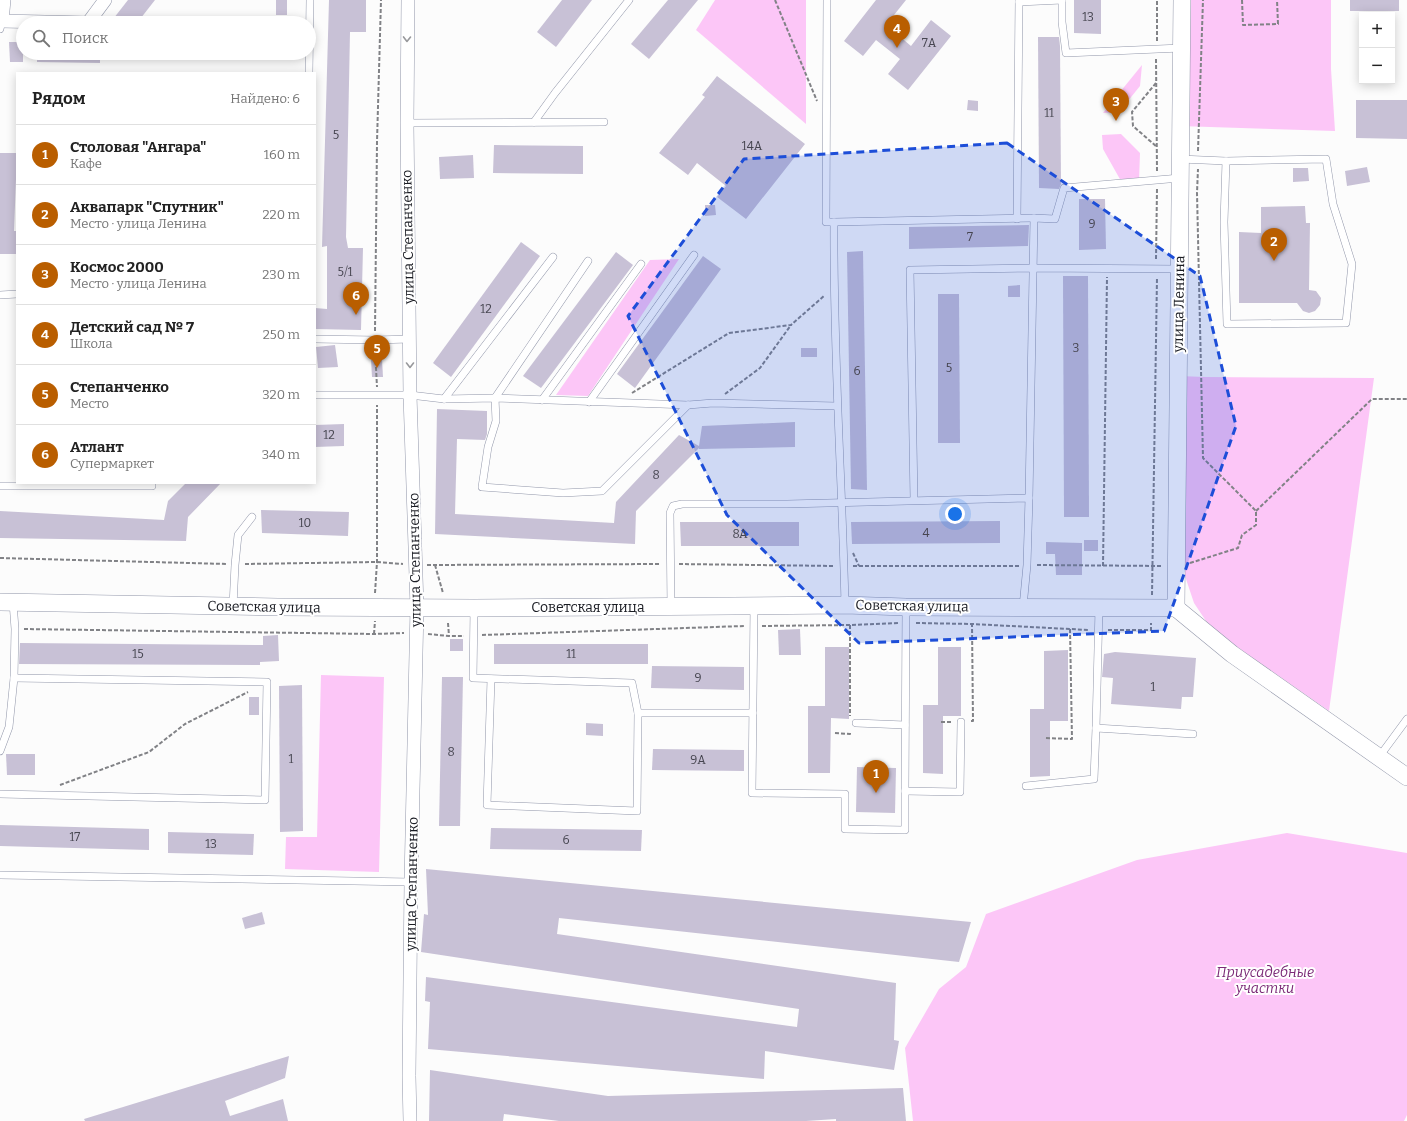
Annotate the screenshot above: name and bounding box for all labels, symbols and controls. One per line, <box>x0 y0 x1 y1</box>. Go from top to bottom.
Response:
house number: 13 <box>1082 10 1094 24</box>
map controls <box>1359 12 1395 84</box>
button: + <box>1359 12 1395 48</box>
pin: 4 <box>884 15 910 48</box>
search box <box>16 16 316 60</box>
icon: search <box>30 27 52 49</box>
text: Поиск <box>62 29 108 47</box>
one-way arrow <box>403 36 411 42</box>
house number: 7А <box>922 36 937 50</box>
button: − <box>1359 48 1395 84</box>
text: Рядом <box>32 88 85 109</box>
pin: 3 <box>1103 88 1129 121</box>
text: Найдено: 6 <box>230 91 300 106</box>
house number: 11 <box>1044 106 1054 120</box>
house number: 5 <box>333 128 339 142</box>
text: Столовая "Ангара" <box>70 138 207 156</box>
house number: 14А <box>742 139 763 153</box>
text: 1 <box>42 147 48 162</box>
text: 160 m <box>264 147 300 162</box>
text: Кафе <box>70 156 102 171</box>
street label: улица Степанченко <box>398 170 418 305</box>
text: Аквапарк "Спутник" <box>70 198 224 216</box>
text: 2 <box>41 207 49 222</box>
text: 220 m <box>263 207 300 222</box>
text: Место · улица Ленина <box>70 216 207 231</box>
house number: 9 <box>1088 217 1096 231</box>
pin: 2 <box>1261 228 1287 261</box>
house number: 7 <box>967 230 973 244</box>
street label: улица Ленина <box>1170 255 1188 354</box>
text: Космос 2000 <box>70 258 164 276</box>
house number: 5/1 <box>337 265 353 279</box>
text: 3 <box>41 267 49 282</box>
text: 230 m <box>262 267 300 282</box>
text: Место · улица Ленина <box>70 276 207 291</box>
pin: 6 <box>343 282 369 315</box>
house number: 12 <box>480 302 492 316</box>
text: Детский сад № 7 <box>70 318 194 336</box>
text: 4 <box>41 327 49 342</box>
text: 250 m <box>263 327 300 342</box>
pin: 5 <box>364 335 390 368</box>
text: Школа <box>70 336 113 351</box>
house number: 3 <box>1073 341 1080 355</box>
house number: 5 <box>946 361 952 375</box>
one-way arrow <box>406 362 414 368</box>
house number: 6 <box>853 364 861 378</box>
text: Степанченко <box>70 378 169 396</box>
text: 5 <box>41 387 49 402</box>
text: 320 m <box>262 387 300 402</box>
text: Место <box>70 396 109 411</box>
house number: 12 <box>323 428 335 442</box>
text: Атлант <box>70 438 124 456</box>
text: 6 <box>41 447 49 462</box>
text: 340 m <box>262 447 300 462</box>
text: Супермаркет <box>70 456 154 471</box>
house number: 8 <box>652 468 660 482</box>
street label: улица Степанченко <box>405 493 425 628</box>
your location <box>945 504 965 524</box>
house number: 10 <box>299 516 311 530</box>
house number: 4 <box>922 526 930 540</box>
house number: 8А <box>732 527 748 541</box>
street label: Советская улица <box>855 597 969 615</box>
street label: Советская улица <box>207 598 321 616</box>
street label: Советская улица <box>531 599 645 616</box>
house number: 15 <box>132 647 144 661</box>
house number: 11 <box>566 647 576 661</box>
house number: 9 <box>694 671 702 685</box>
house number: 1 <box>1151 680 1156 694</box>
house number: 8 <box>447 745 455 759</box>
house number: 1 <box>289 752 294 766</box>
house number: 9А <box>690 753 706 767</box>
pin: 1 <box>863 760 889 793</box>
street label: улица Степанченко <box>402 817 422 952</box>
house number: 17 <box>70 830 80 844</box>
house number: 6 <box>562 833 570 847</box>
house number: 13 <box>205 837 217 851</box>
park label: Приусадебные участки <box>1216 964 1314 997</box>

